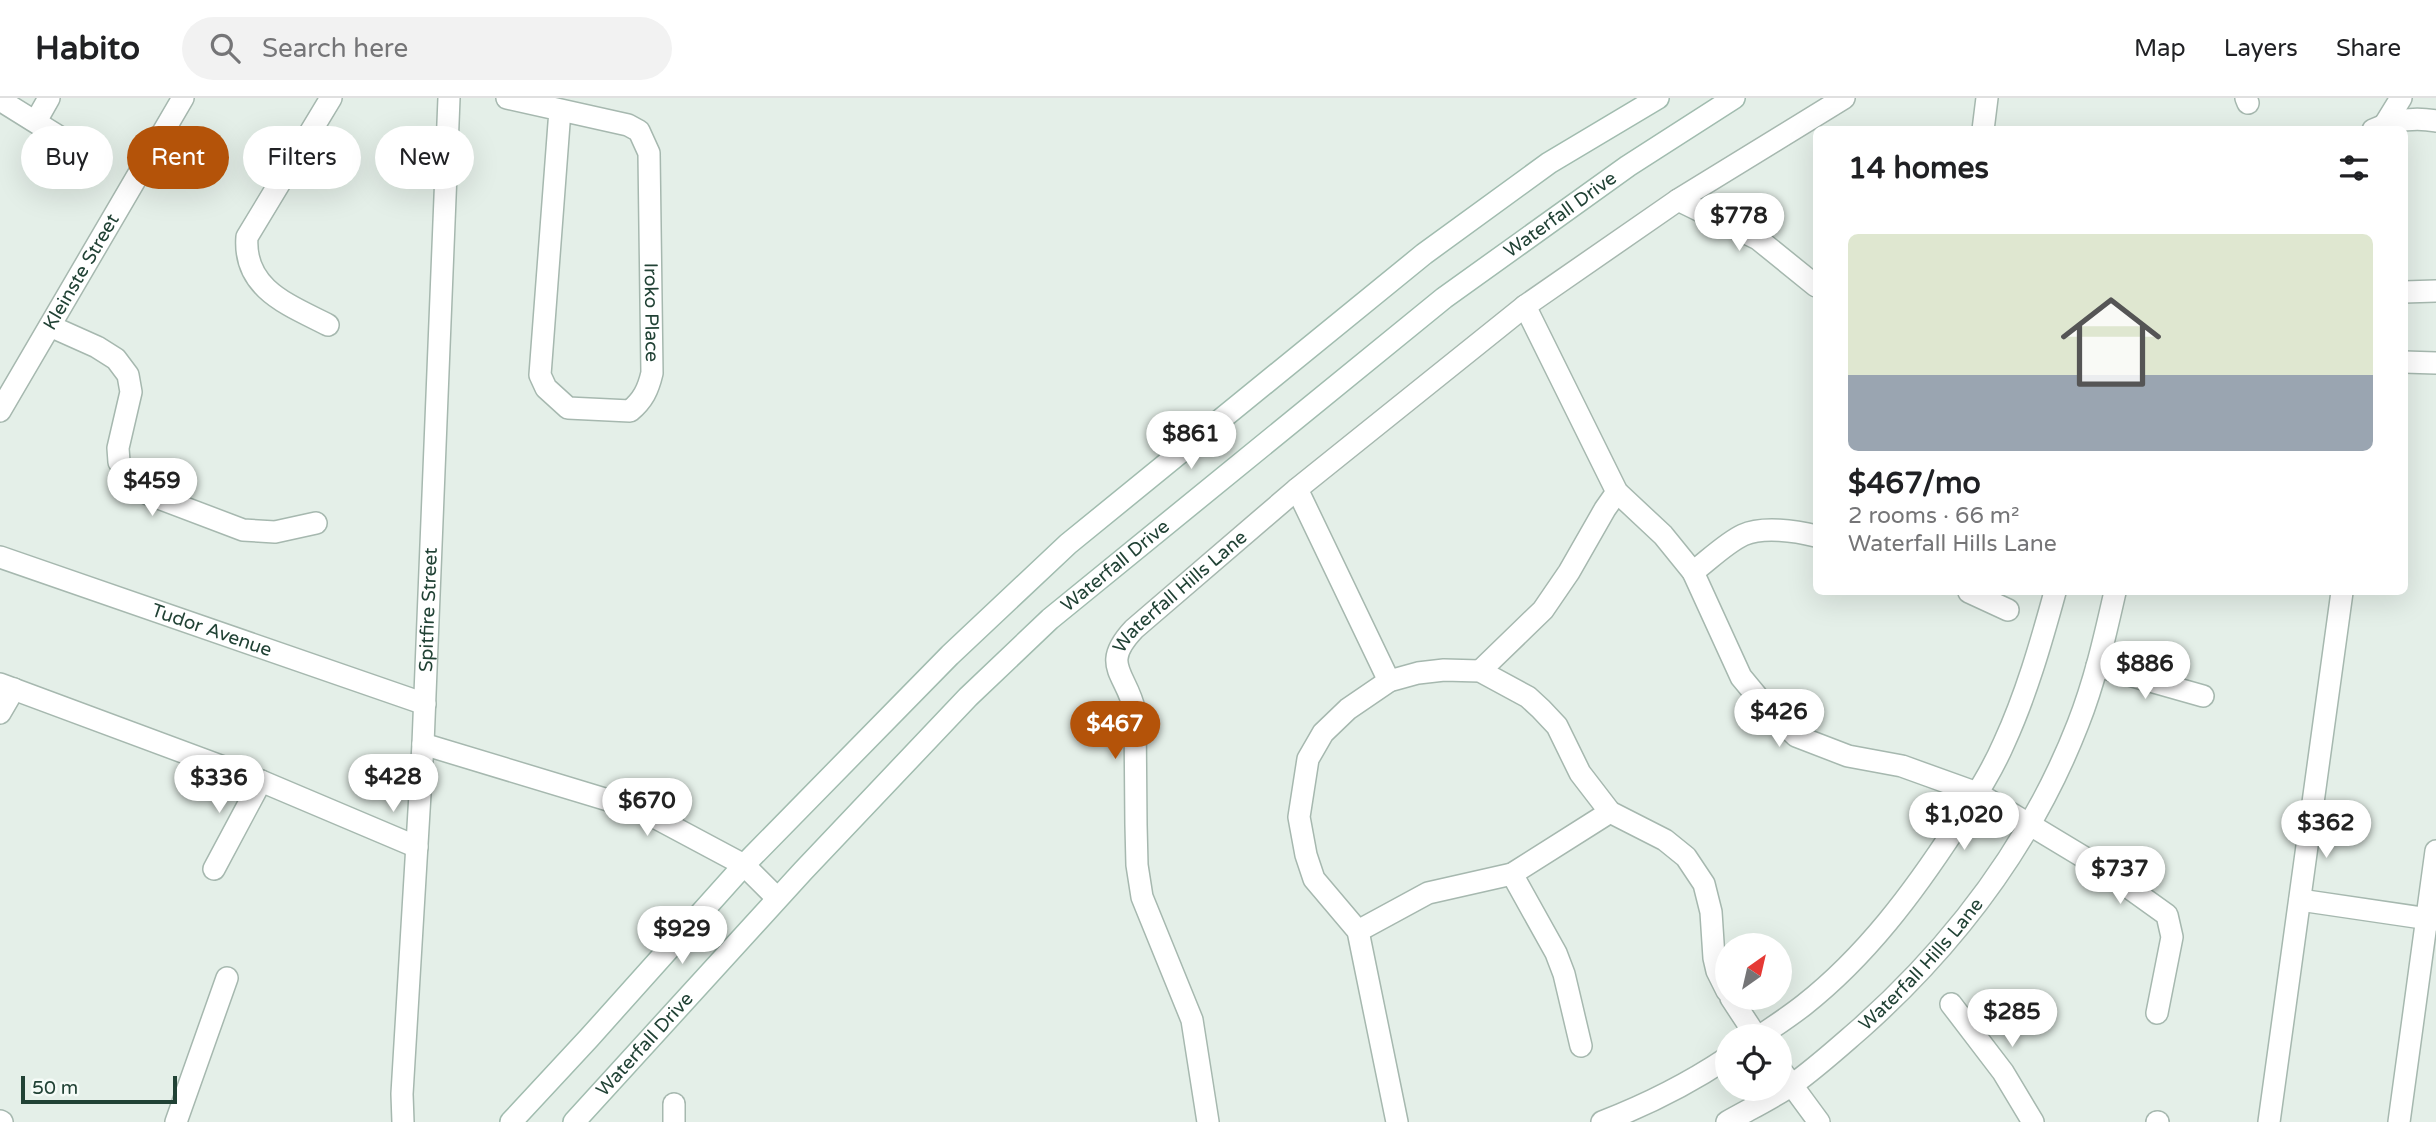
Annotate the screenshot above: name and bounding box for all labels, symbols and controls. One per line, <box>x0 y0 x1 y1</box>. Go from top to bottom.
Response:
search box <box>182 17 672 80</box>
text: Habito <box>35 29 140 68</box>
icon: search <box>206 29 244 67</box>
text: Search here <box>262 33 408 64</box>
text: Map <box>2134 34 2186 63</box>
text: Layers <box>2224 34 2298 63</box>
text: Share <box>2336 34 2401 63</box>
chip: Buy <box>21 126 113 189</box>
chip: Rent <box>127 126 229 189</box>
chip: Filters <box>243 126 361 189</box>
chip: New <box>375 126 474 189</box>
icon: filters <box>2335 149 2373 187</box>
text: 14 homes <box>1848 150 1989 187</box>
street label: Waterfall Drive <box>1500 167 1621 262</box>
pin: $778 <box>1698 194 1780 253</box>
text: $778 <box>1710 202 1768 230</box>
street label: Kleinste Street <box>39 210 124 334</box>
street label: Iroko Place <box>639 262 663 362</box>
icon: home <box>2048 279 2174 405</box>
pin: $861 <box>1150 412 1232 471</box>
text: $861 <box>1162 420 1220 448</box>
pin: $459 <box>111 458 193 518</box>
text: $467/mo <box>1848 465 1981 502</box>
text: $459 <box>123 467 181 495</box>
text: 2 rooms · 66 m² <box>1848 502 2019 530</box>
street label: Waterfall Drive <box>1057 515 1174 616</box>
street label: Waterfall Hills Lane <box>1108 526 1251 657</box>
text: Waterfall Hills Lane <box>1848 530 2057 558</box>
street label: Spitfire Street <box>415 547 442 673</box>
street label: Tudor Avenue <box>149 599 275 661</box>
pin: $886 <box>2104 642 2186 701</box>
text: $886 <box>2116 650 2174 678</box>
pin: $426 <box>1738 690 1820 749</box>
text: $426 <box>1750 698 1808 726</box>
pin: $467 <box>1074 702 1156 761</box>
text: $467 <box>1086 710 1144 738</box>
pin: $428 <box>352 754 434 814</box>
pin: $336 <box>178 756 260 815</box>
text: $428 <box>364 763 422 791</box>
text: $336 <box>190 764 248 792</box>
pin: $670 <box>606 778 688 838</box>
text: $670 <box>618 787 676 815</box>
pin: $1,020 <box>1907 792 2021 852</box>
pin: $362 <box>2285 800 2367 860</box>
text: $1,020 <box>1925 801 2003 829</box>
text: $362 <box>2297 809 2355 837</box>
pin: $737 <box>2079 846 2161 906</box>
text: $737 <box>2091 855 2149 883</box>
street label: Waterfall Hills Lane <box>1855 894 1988 1035</box>
pin: $929 <box>641 906 723 966</box>
text: $929 <box>653 915 711 943</box>
north arrow <box>1715 933 1792 1010</box>
map controls <box>1715 933 1792 1101</box>
street label: Waterfall Drive <box>592 988 698 1101</box>
pin: $285 <box>1971 990 2053 1049</box>
text: $285 <box>1983 998 2041 1026</box>
button: locate <box>1715 1024 1792 1101</box>
scale bar <box>21 1073 177 1105</box>
text: 50 m <box>32 1077 78 1099</box>

